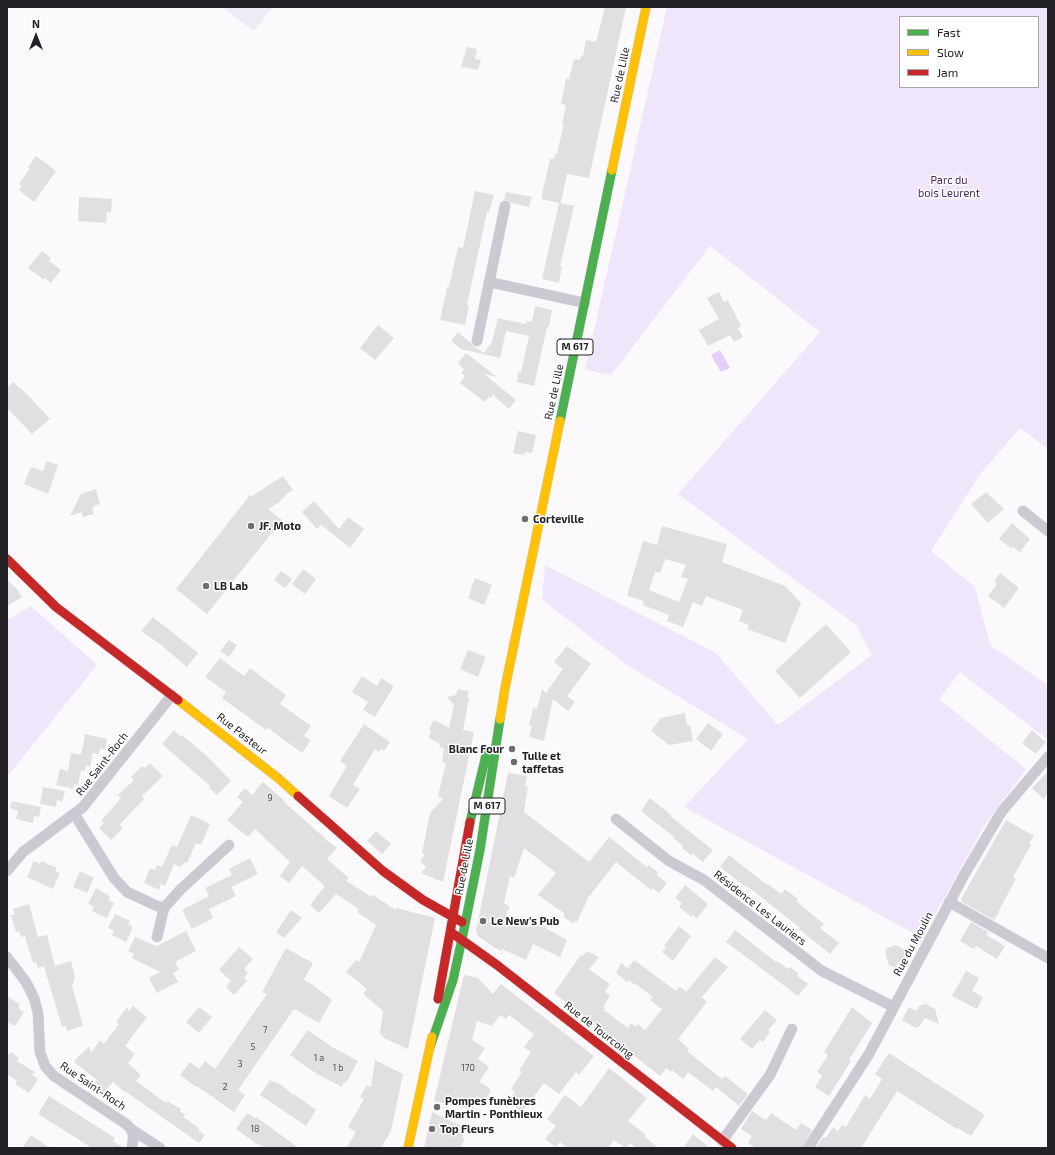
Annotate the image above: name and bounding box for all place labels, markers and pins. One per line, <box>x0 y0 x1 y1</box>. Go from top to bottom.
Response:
place label: Corteville <box>533 512 584 526</box>
marker: Corteville <box>520 514 530 524</box>
place label: JF. Moto <box>259 519 301 533</box>
marker: JF. Moto <box>246 521 256 531</box>
place label: LB Lab <box>214 579 248 593</box>
marker: LB Lab <box>201 581 211 591</box>
place label: Blanc Four <box>449 742 504 756</box>
marker: Blanc Four <box>507 744 517 754</box>
place label: Tulle et taffetas <box>522 749 564 775</box>
marker: Tulle et taffetas <box>509 757 519 767</box>
place label: Le New's Pub <box>491 914 559 928</box>
marker: Le New's Pub <box>478 916 488 926</box>
place label: Pompes funèbres Martin - Ponthieux <box>445 1094 542 1120</box>
marker: Pompes funèbres Martin - Ponthieux <box>432 1102 442 1112</box>
place label: Top Fleurs <box>440 1122 494 1136</box>
marker: Top Fleurs <box>427 1124 437 1134</box>

